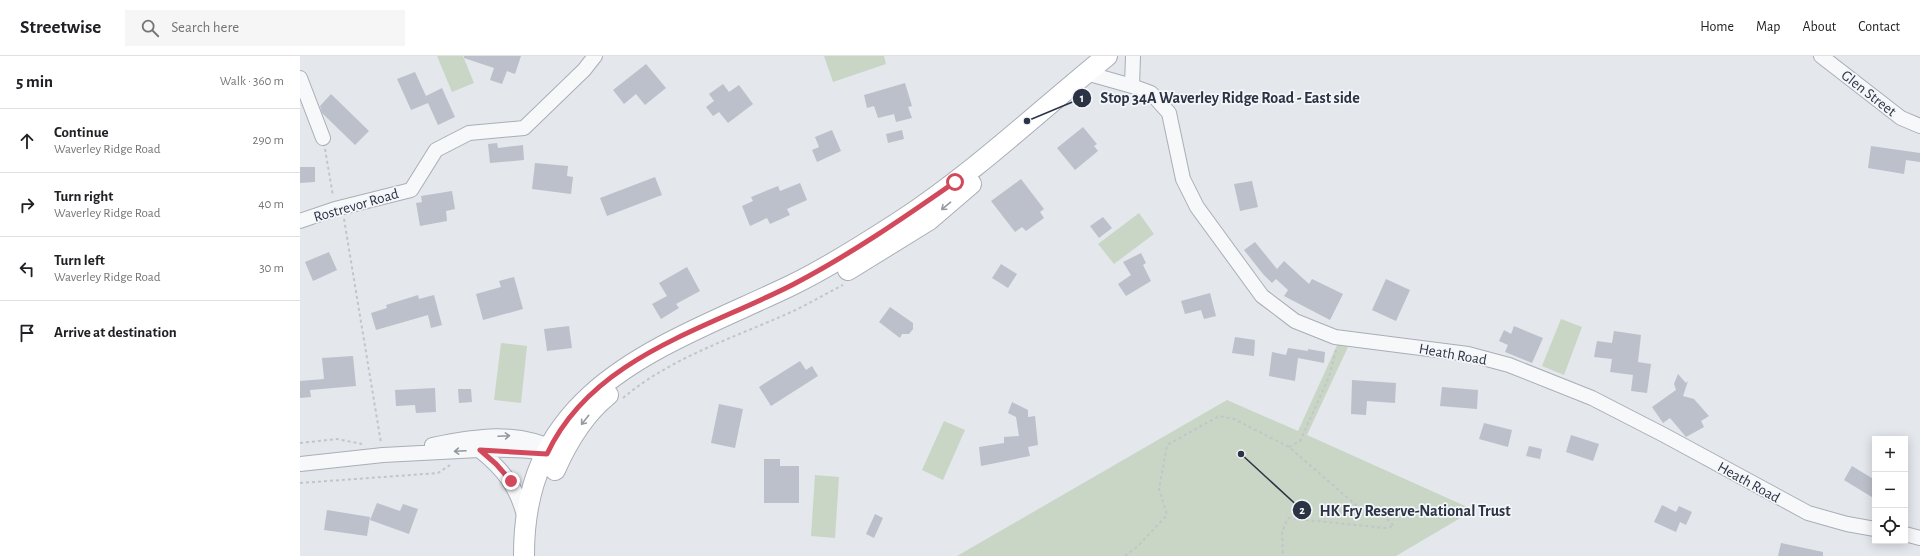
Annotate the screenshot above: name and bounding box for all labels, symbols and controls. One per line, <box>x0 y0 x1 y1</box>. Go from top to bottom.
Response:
search box <box>125 10 405 46</box>
icon: search <box>139 17 161 39</box>
text: Streetwise <box>20 18 101 37</box>
text: Search here <box>171 20 239 35</box>
text: Home <box>1700 20 1734 34</box>
text: Map <box>1756 20 1780 34</box>
text: About <box>1802 20 1836 34</box>
text: Contact <box>1858 20 1900 34</box>
street label: Glen Street <box>1838 67 1899 119</box>
text: 5 min <box>16 73 53 90</box>
text: Walk · 360 m <box>220 75 284 88</box>
callout: Stop 34A Waverley Ridge Road - East side <box>1072 84 1368 112</box>
text: Stop 34A Waverley Ridge Road - East side <box>1100 90 1360 107</box>
text: 1 <box>1080 92 1084 104</box>
text: Continue <box>54 125 109 140</box>
icon: ahead <box>16 130 38 152</box>
text: 290 m <box>253 134 284 147</box>
text: Waverley Ridge Road <box>54 143 161 156</box>
route start <box>946 173 964 191</box>
street label: Rostrevor Road <box>312 186 401 225</box>
text: Turn right <box>54 189 113 204</box>
icon: right <box>16 194 38 216</box>
text: 40 m <box>258 198 284 211</box>
one-way arrow <box>940 201 951 210</box>
text: Waverley Ridge Road <box>54 207 161 220</box>
text: Turn left <box>54 253 105 268</box>
icon: left <box>16 258 38 280</box>
text: 30 m <box>259 262 284 275</box>
text: Waverley Ridge Road <box>54 271 161 284</box>
icon: arrive <box>16 322 38 344</box>
text: Arrive at destination <box>54 325 177 340</box>
street label: Heath Road <box>1418 341 1488 368</box>
one-way arrow <box>581 414 589 425</box>
one-way arrow <box>497 432 510 439</box>
map controls <box>1872 436 1908 544</box>
button: + <box>1872 436 1908 472</box>
one-way arrow <box>454 448 467 455</box>
street label: Heath Road <box>1715 459 1783 506</box>
route end <box>502 472 520 490</box>
button: − <box>1872 472 1908 508</box>
callout: HK Fry Reserve-National Trust <box>1292 496 1519 524</box>
text: HK Fry Reserve-National Trust <box>1319 503 1511 520</box>
text: 2 <box>1299 504 1305 516</box>
button: locate <box>1872 508 1908 544</box>

